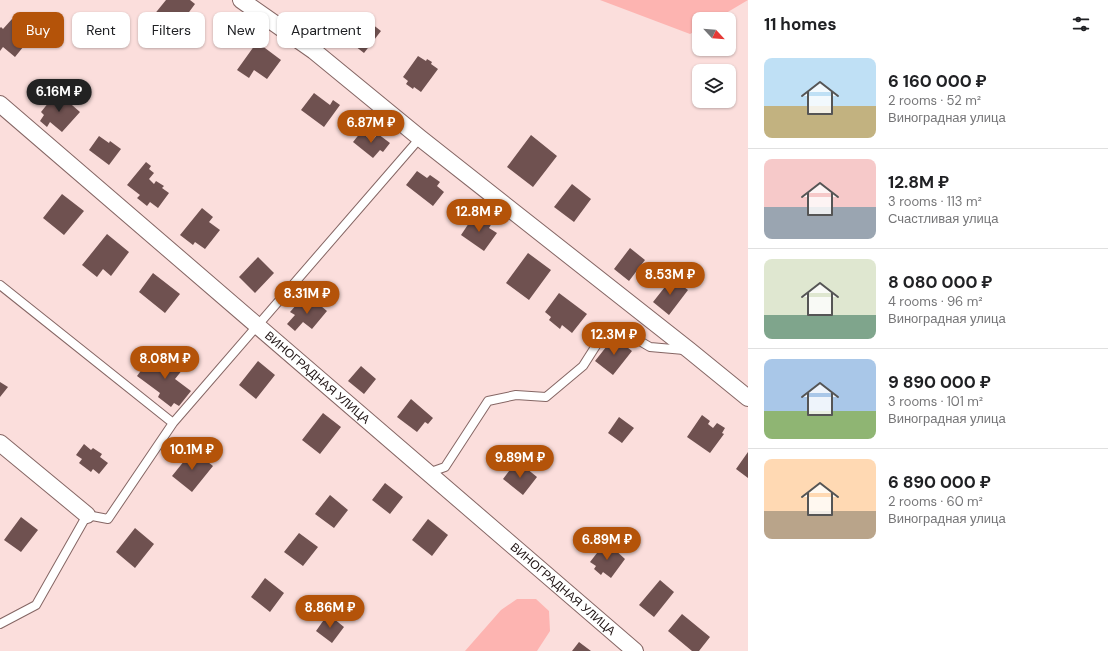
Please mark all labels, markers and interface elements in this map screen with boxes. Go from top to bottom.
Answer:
chip: Buy [12,12,64,48]
chip: Rent [72,12,130,48]
chip: Filters [138,12,205,48]
chip: New [213,12,269,48]
chip: Apartment [277,12,375,48]
north arrow [692,12,736,56]
map controls [692,12,736,108]
text: 11 homes [764,13,837,35]
icon: filters [1070,13,1092,35]
button: layers [692,64,736,108]
text: 6 160 000 ₽ [888,70,987,92]
icon: home [796,74,844,122]
pin: 6.16M ₽ [22,79,96,113]
text: 6.16M ₽ [36,83,82,100]
text: 2 rooms · 52 m² [888,92,981,109]
text: Виноградная улица [888,109,1006,126]
pin: 6.87M ₽ [334,110,408,144]
text: 6.87M ₽ [346,114,396,131]
text: 12.8M ₽ [888,171,949,193]
icon: home [796,175,844,223]
text: 3 rooms · 113 m² [888,193,982,210]
pin: 12.8M ₽ [442,199,516,233]
text: 12.8M ₽ [456,203,502,220]
text: Счастливая улица [888,210,999,227]
pin: 8.53M ₽ [633,262,707,296]
text: 8.53M ₽ [645,266,695,283]
text: 8 080 000 ₽ [888,271,992,293]
icon: home [796,275,844,323]
pin: 8.31M ₽ [270,281,344,315]
text: 8.31M ₽ [283,285,331,302]
text: 4 rooms · 96 m² [888,293,983,310]
text: Виноградная улица [888,310,1006,327]
pin: 12.3M ₽ [577,322,651,356]
text: 12.3M ₽ [591,326,637,343]
street label: ВИНОГРАДНАЯ УЛИЦА [261,328,373,427]
pin: 8.08M ₽ [128,346,202,380]
text: 8.08M ₽ [139,350,191,367]
text: 9 890 000 ₽ [888,371,991,393]
icon: home [796,375,844,423]
text: 3 rooms · 101 m² [888,393,983,410]
text: Виноградная улица [888,410,1006,427]
pin: 10.1M ₽ [155,437,229,471]
text: 10.1M ₽ [170,441,214,458]
pin: 9.89M ₽ [483,445,557,479]
text: 9.89M ₽ [495,449,545,466]
text: 6 890 000 ₽ [888,471,991,493]
icon: home [796,475,844,523]
text: 2 rooms · 60 m² [888,493,983,510]
text: Виноградная улица [888,510,1006,527]
pin: 6.89M ₽ [570,527,644,561]
text: 6.89M ₽ [582,531,632,548]
street label: ВИНОГРАДНАЯ УЛИЦА [507,539,619,639]
pin: 8.86M ₽ [293,595,367,629]
text: 8.86M ₽ [304,599,356,616]

